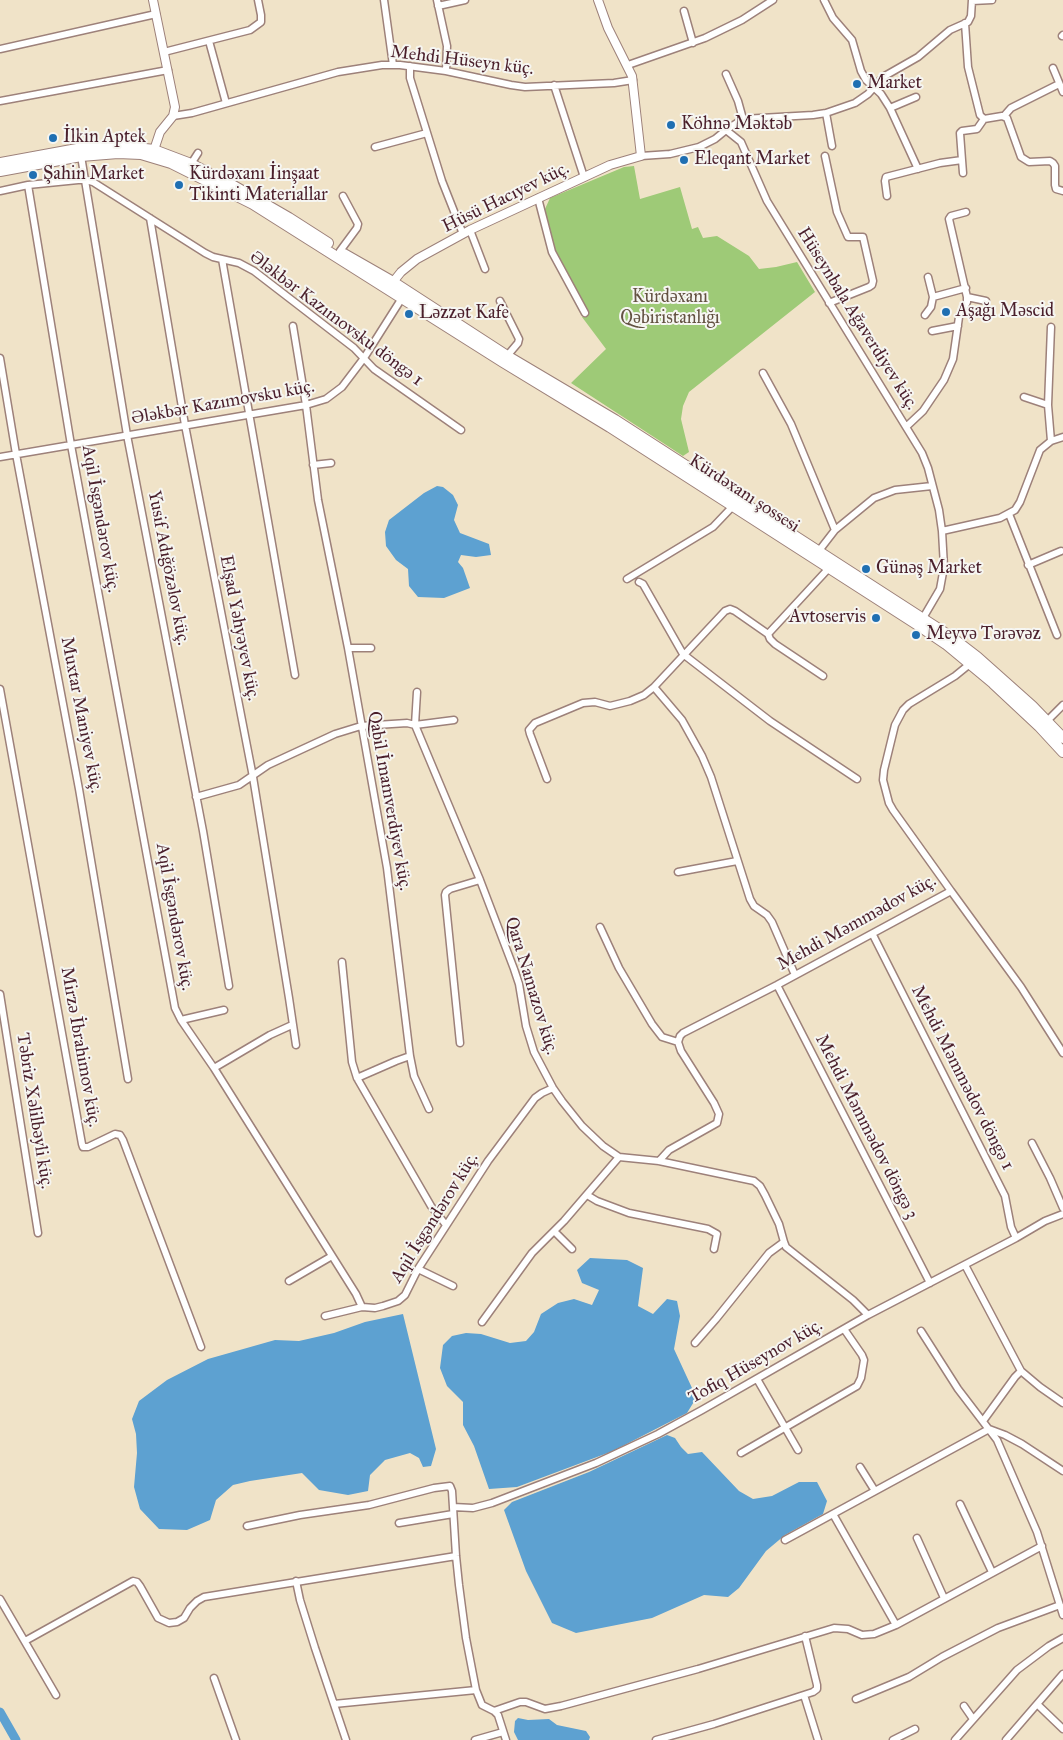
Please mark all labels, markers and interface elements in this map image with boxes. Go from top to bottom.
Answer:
street label: Mehdi Hüseyn küç. [389,42,535,80]
place label: Market [867,73,922,95]
marker: Market [851,78,863,90]
place label: Köhnə Məktəb [681,114,792,136]
marker: Köhnə Məktəb [665,119,677,131]
place label: İlkin Aptek [63,127,146,149]
marker: İlkin Aptek [47,132,59,144]
place label: Eleqant Market [694,149,810,171]
marker: Eleqant Market [678,154,690,166]
street label: Hüsü Hacıyev küç. [439,158,573,238]
place label: Şahin Market [43,164,144,186]
place label: Kürdəxanı İinşaat Tikinti Materiallar [189,164,328,206]
marker: Şahin Market [27,169,39,181]
marker: Kürdəxanı İinşaat Tikinti Materiallar [173,179,185,191]
street label: Hüseynbala Ağaverdiyev küç. [792,224,922,414]
street label: Ələkbər Kazımovsku döngə 1 [245,247,427,391]
park label: Kürdəxanı Qəbiristanlığı [620,287,720,330]
place label: Aşağı Məscid [956,301,1054,323]
place label: Ləzzət Kafe [419,303,509,325]
marker: Aşağı Məscid [940,306,952,318]
marker: Ləzzət Kafe [403,308,415,320]
street label: Ələkbər Kazımovsku küç. [130,376,316,430]
street label: Aqil İsgəndərov küç. [76,444,124,594]
street label: Kürdəxanı şossesi [685,450,803,538]
street label: Yusif Adığözəlov küç. [142,489,194,647]
street label: Elşad Yəhyəyev küç. [214,553,264,703]
place label: Günəş Market [876,558,982,580]
marker: Günəş Market [860,563,872,575]
place label: Avtoservis [789,607,866,629]
marker: Avtoservis [870,612,882,624]
place label: Meyvə Tərəvəz [926,624,1041,646]
marker: Meyvə Tərəvəz [910,629,922,641]
street label: Muxtar Maniyev küç. [55,635,107,795]
street label: Qabil İmamverdiyev küç. [363,710,415,892]
street label: Aqil İsgəndərov küç. [150,842,198,992]
street label: Mehdi Məmmədov küç. [774,870,940,976]
street label: Qara Namazov küç. [500,914,562,1058]
street label: Mirzə İbrahimov küç. [55,965,105,1129]
street label: Mehdi Məmmədov döngə 1 [906,982,1018,1174]
street label: Təbriz Xəlilbəyli küç. [11,1031,57,1191]
street label: Mehdi Məmmədov döngə 3 [810,1031,922,1223]
street label: Aqil İsgəndərov küç. [386,1149,484,1287]
street label: Tofiq Hüseynov küç. [685,1315,827,1409]

